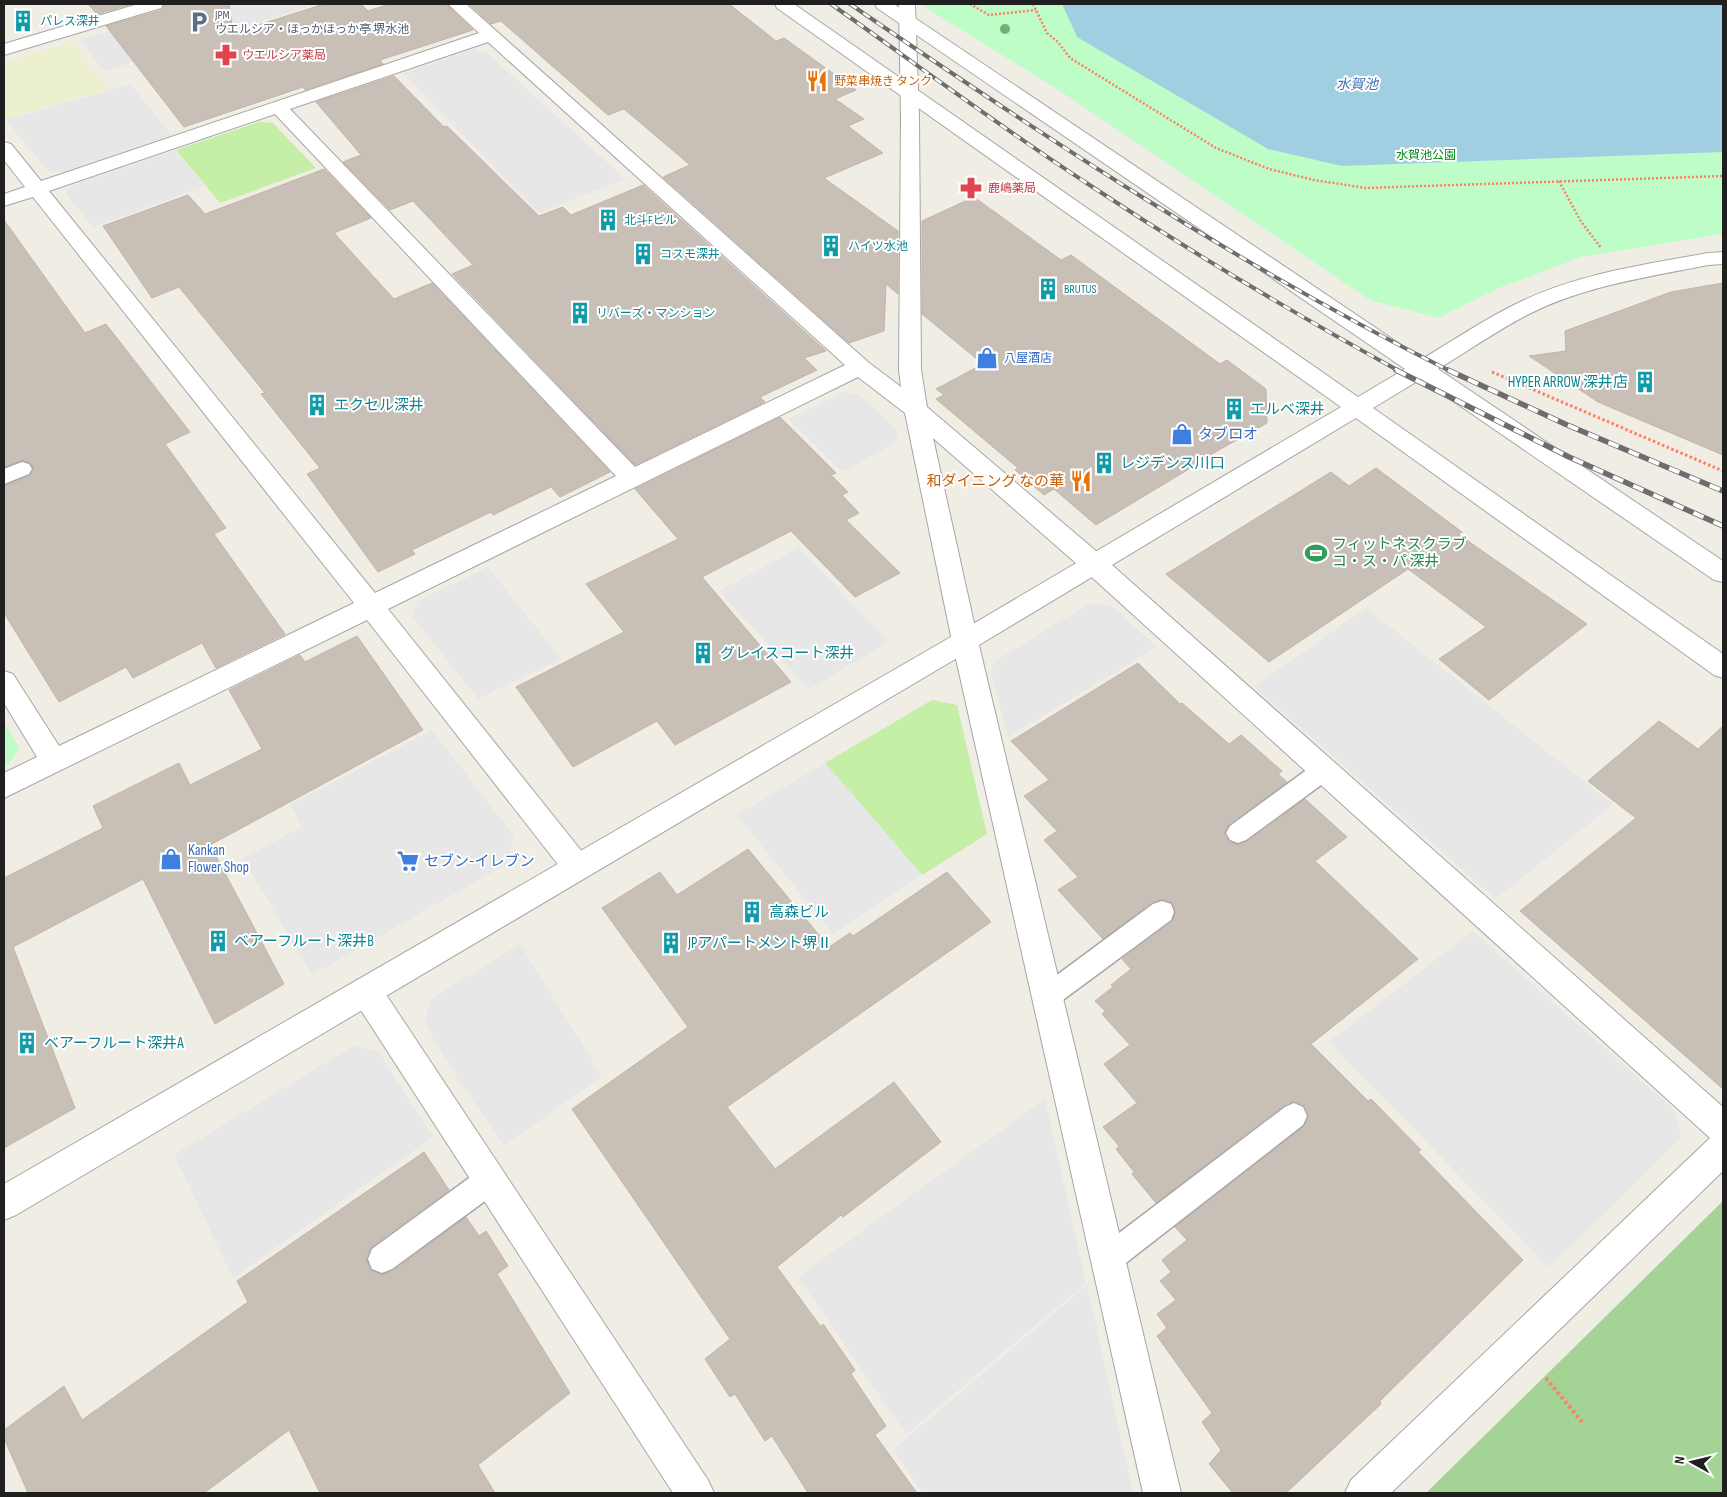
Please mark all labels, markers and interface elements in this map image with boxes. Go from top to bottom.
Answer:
building icon: パレス深井 [10,8,36,34]
place label: JPM ウエルシア・ほっかほっか亭 堺水池 [214,8,409,37]
parking icon: JPM ウエルシア・ほっかほっか亭 堺水池 [186,9,212,35]
place label: パレス深井 [40,14,100,29]
pharmacy icon: ウエルシア薬局 [213,42,239,68]
place label: ウエルシア薬局 [242,48,326,63]
restaurant icon: 野菜串焼き タンク [804,68,830,94]
place label: 野菜串焼き タンク [834,74,932,89]
water label: 水賀池 [1336,76,1380,93]
park label: 水賀池公園 [1396,148,1456,163]
pharmacy icon: 鹿嶋薬局 [958,175,984,201]
place label: 鹿嶋薬局 [988,181,1036,196]
building icon: 北斗Fビル [595,207,621,233]
place label: 北斗Fビル [624,213,677,228]
building icon: ハイツ水池 [818,233,844,259]
place label: ハイツ水池 [848,239,908,254]
building icon: コスモ深井 [630,241,656,267]
place label: コスモ深井 [660,247,720,262]
building icon: BRUTUS [1035,276,1061,302]
place label: BRUTUS [1064,282,1097,297]
building icon: リバーズ・マンション [567,300,593,326]
place label: リバーズ・マンション [596,306,715,321]
shop icon: 八屋酒店 [974,345,1000,371]
place label: 八屋酒店 [1004,351,1052,366]
building icon: HYPER ARROW 深井店 [1632,369,1658,395]
place label: HYPER ARROW 深井店 [1508,373,1628,392]
building icon: エクセル深井 [304,392,330,418]
place label: エクセル深井 [334,396,424,415]
building icon: エルベ深井 [1221,396,1247,422]
place label: エルベ深井 [1250,400,1325,419]
shop icon: タブロオ [1169,421,1195,447]
place label: タブロオ [1198,425,1258,444]
building icon: レジデンス川口 [1091,450,1117,476]
place label: レジデンス川口 [1120,454,1225,473]
restaurant icon: 和ダイニング なの華 [1068,468,1094,494]
place label: 和ダイニング なの華 [927,472,1064,491]
place label: フィットネスクラブ コ・ス・パ 深井 [1332,535,1467,571]
sports icon: フィットネスクラブ コ・ス・パ 深井 [1303,540,1329,566]
building icon: グレイスコート深井 [690,640,716,666]
place label: グレイスコート深井 [720,644,855,663]
place label: Kankan Flower Shop [188,841,249,877]
shop icon: Kankan Flower Shop [158,846,184,872]
supermarket icon: セブン-イレブン [395,848,421,874]
place label: セブン-イレブン [424,852,535,871]
building icon: 高森ビル [739,899,765,925]
place label: 高森ビル [769,903,829,922]
building icon: ベアーフルート深井B [205,928,231,954]
building icon: JPアパートメント堺Ⅱ [658,930,684,956]
place label: ベアーフルート深井B [234,932,374,951]
place label: JPアパートメント堺Ⅱ [687,934,832,953]
building icon: ベアーフルート深井A [14,1030,40,1056]
place label: ベアーフルート深井A [44,1034,184,1053]
north arrow [1667,1437,1717,1487]
text: N [1671,1455,1689,1465]

